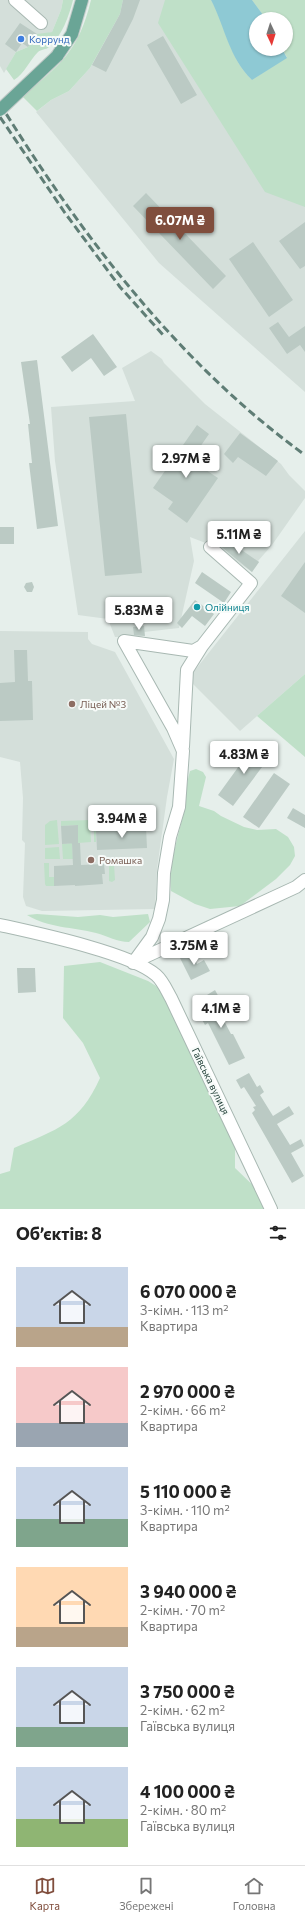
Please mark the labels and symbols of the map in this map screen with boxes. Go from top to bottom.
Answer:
north arrow [249,12,293,56]
place label: Коррунд [29,33,70,45]
marker: Коррунд [16,34,26,44]
pin: 6.07M ₴ [143,207,217,241]
pin: 2.97M ₴ [149,445,223,479]
pin: 5.11M ₴ [202,521,276,555]
pin: 5.83M ₴ [102,597,176,631]
place label: Олійниця [205,601,250,613]
marker: Олійниця [192,602,202,612]
place label: Ліцей №3 [80,698,127,710]
marker: Ліцей №3 [67,699,77,709]
pin: 4.83M ₴ [207,741,281,775]
pin: 3.94M ₴ [85,805,159,839]
place label: Ромашка [99,854,142,866]
marker: Ромашка [86,855,96,865]
pin: 3.75M ₴ [157,932,231,966]
pin: 4.1M ₴ [188,995,254,1029]
street label: Гаївська вулиця [190,1046,232,1116]

